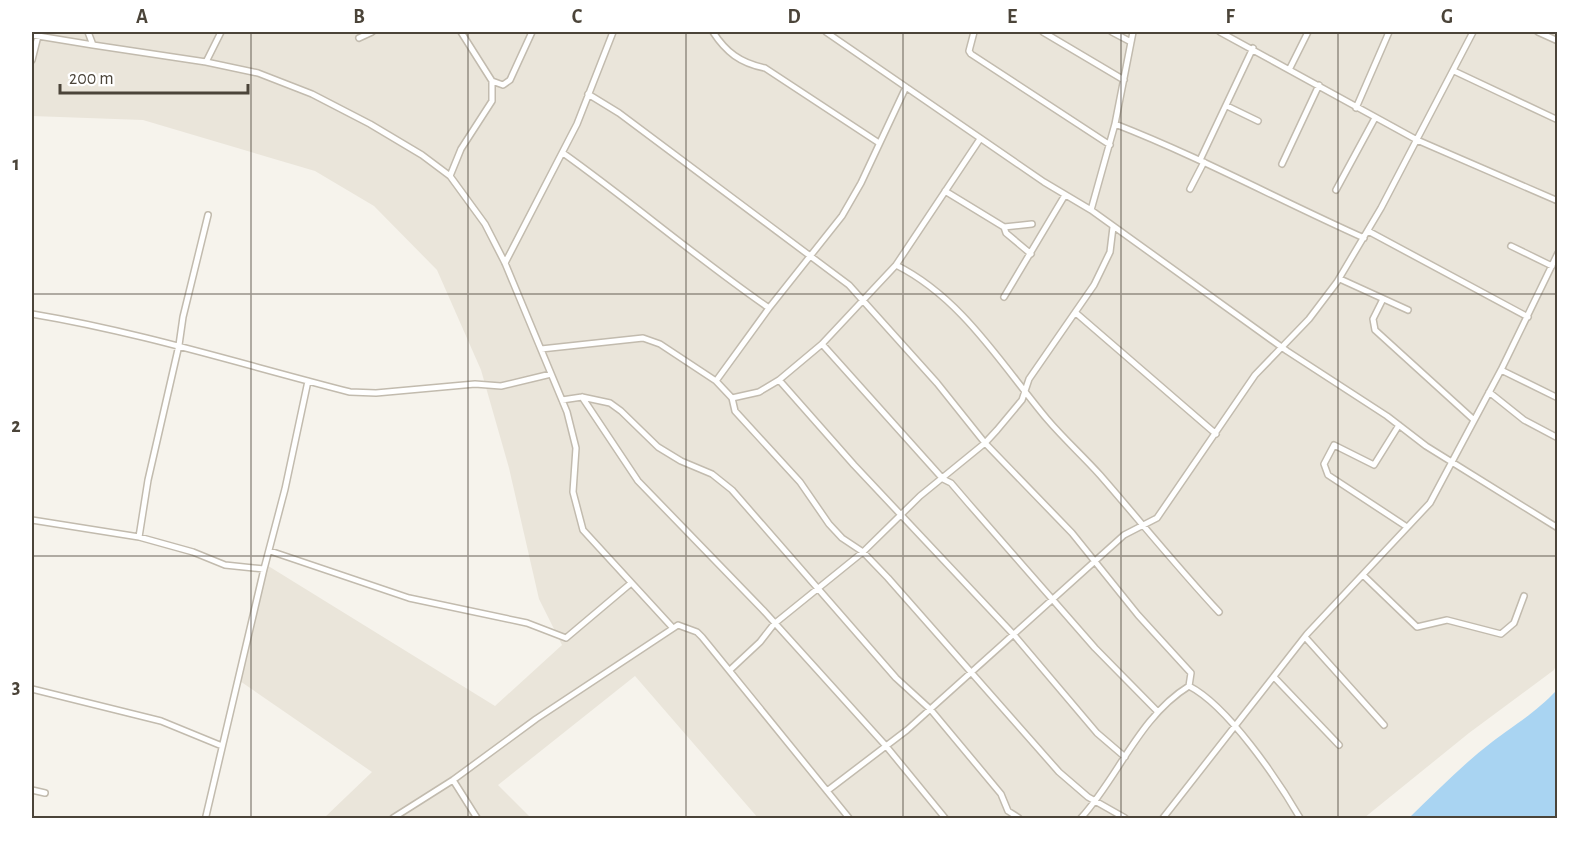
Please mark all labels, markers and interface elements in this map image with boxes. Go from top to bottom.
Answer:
text: A [136,7,148,27]
text: B [353,7,365,27]
text: C [572,7,583,27]
text: D [787,7,801,27]
text: E [1007,7,1017,27]
text: F [1225,7,1235,27]
text: G [1441,7,1453,27]
scale bar [60,57,248,95]
text: 200 m [69,70,114,88]
text: 1 [12,154,20,174]
text: 2 [11,416,21,436]
text: 3 [12,677,20,697]

